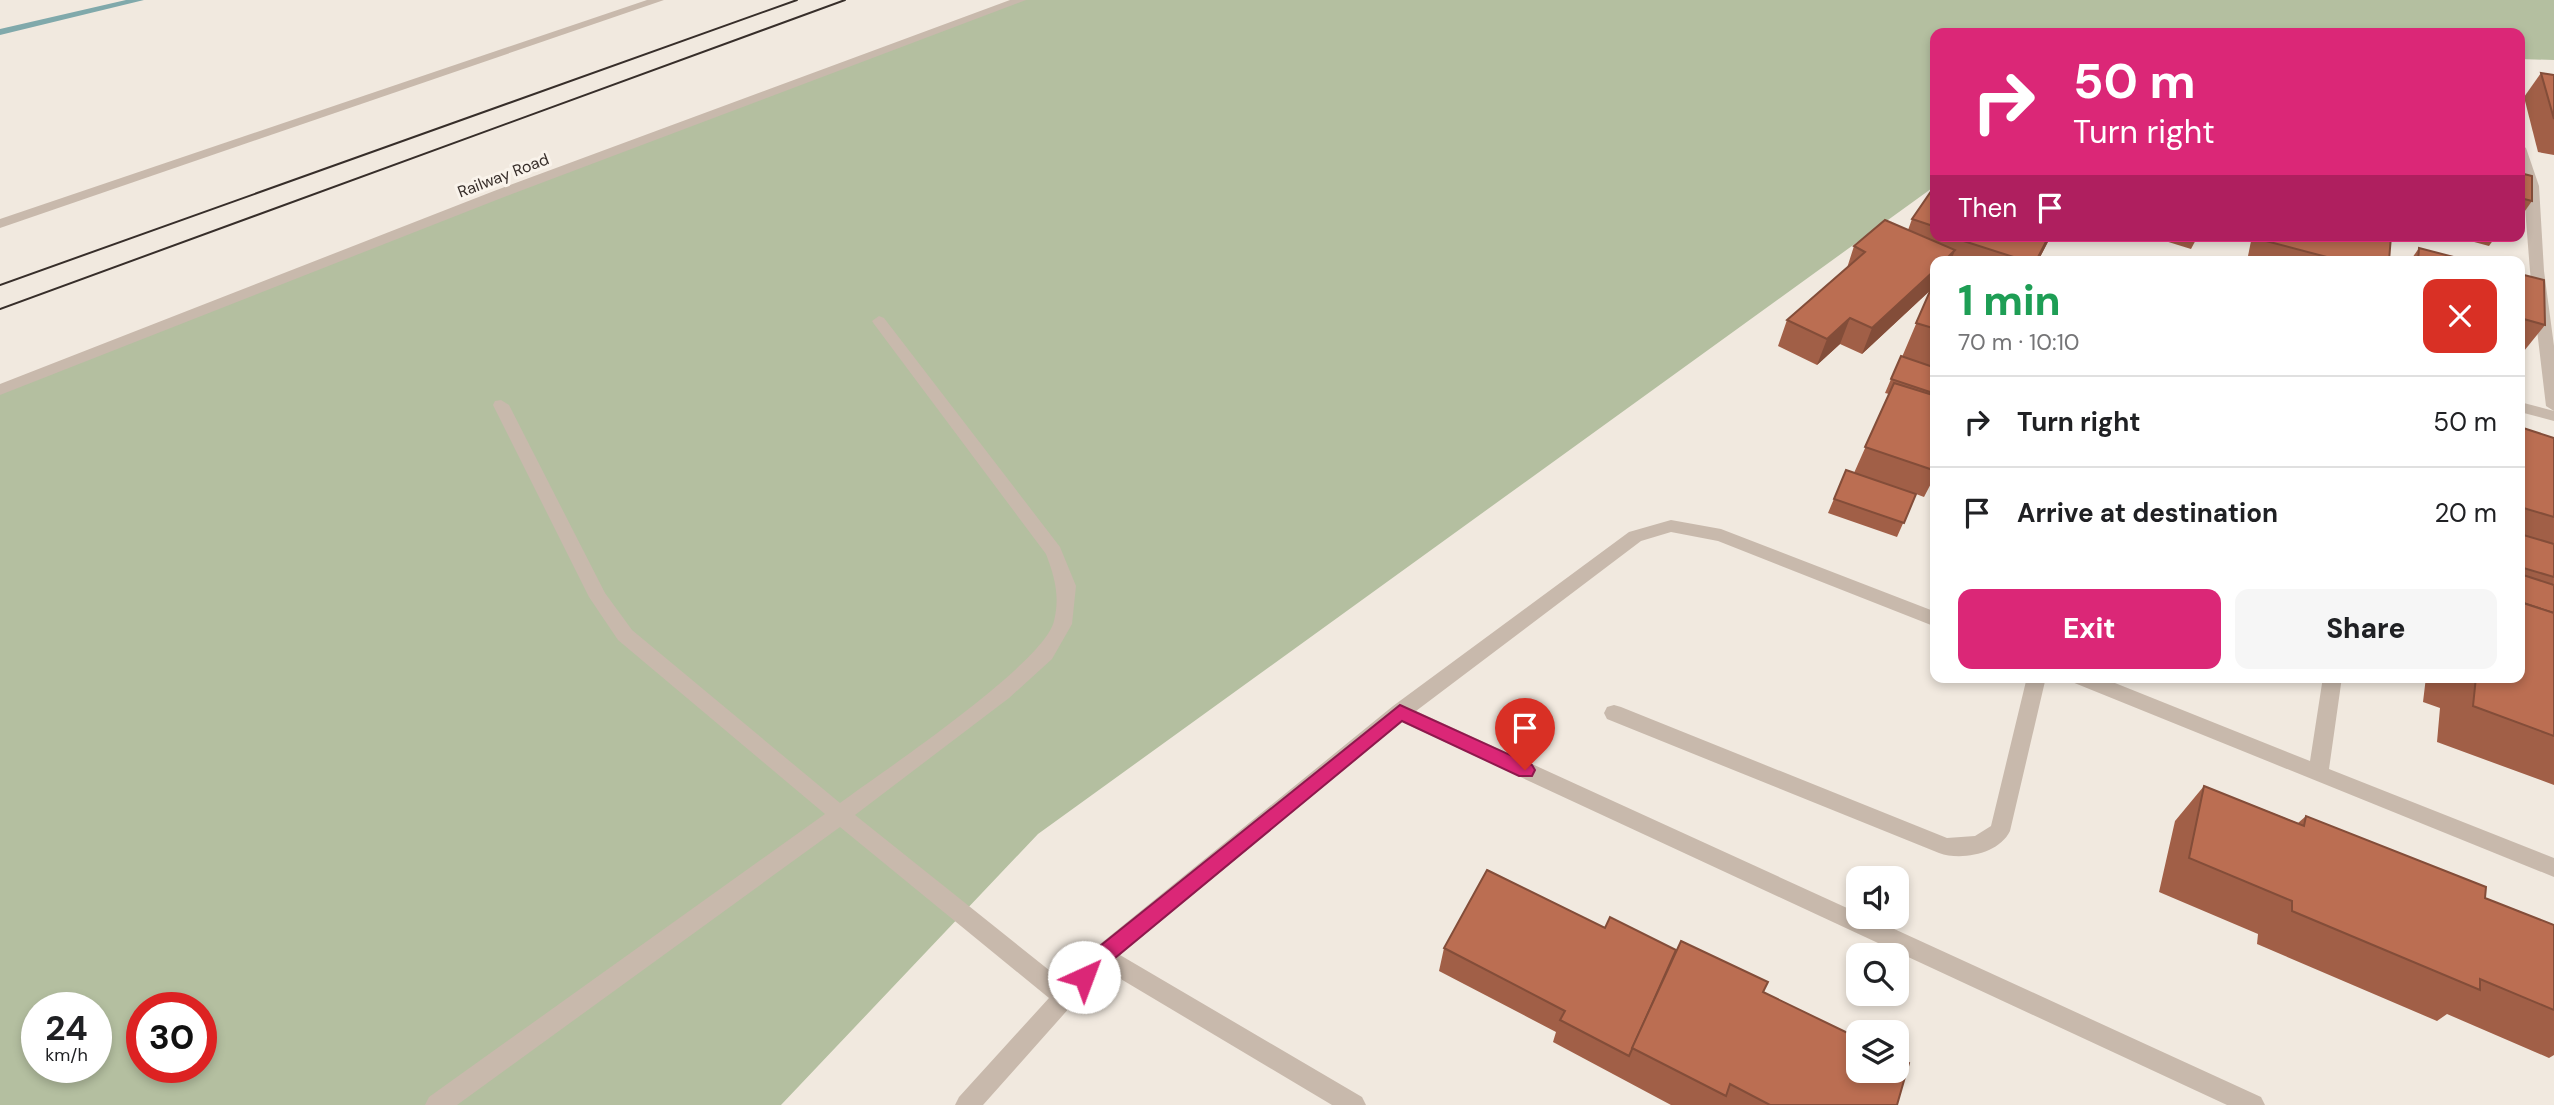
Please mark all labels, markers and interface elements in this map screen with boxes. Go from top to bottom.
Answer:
text: 50 m [2073,49,2196,113]
icon: right [1958,56,2049,147]
text: Turn right [2073,111,2215,153]
street label: Railway Road [455,148,552,203]
icon: arrive [2031,189,2069,227]
text: Then [1958,191,2017,225]
text: 1 min [1958,273,2061,328]
button: close [2423,279,2497,353]
text: 70 m · 10:10 [1958,327,2080,357]
icon: right [1958,403,1996,441]
text: Turn right [2017,405,2141,439]
text: 50 m [2433,405,2497,439]
icon: arrive [1958,494,1996,532]
text: Arrive at destination [2017,496,2278,530]
text: 20 m [2434,496,2497,530]
button: Exit [1958,589,2221,669]
button: Share [2235,589,2497,669]
pin [1495,698,1555,770]
icon: arrive [1506,709,1544,747]
map controls [1846,866,1909,1083]
button: sound [1846,866,1909,929]
position arrow [1047,940,1121,1014]
button: search [1846,943,1909,1006]
speed limit sign: 30 [126,992,217,1083]
text: 24 [45,1005,88,1051]
button: layers [1846,1020,1909,1083]
text: km/h [45,1043,88,1067]

